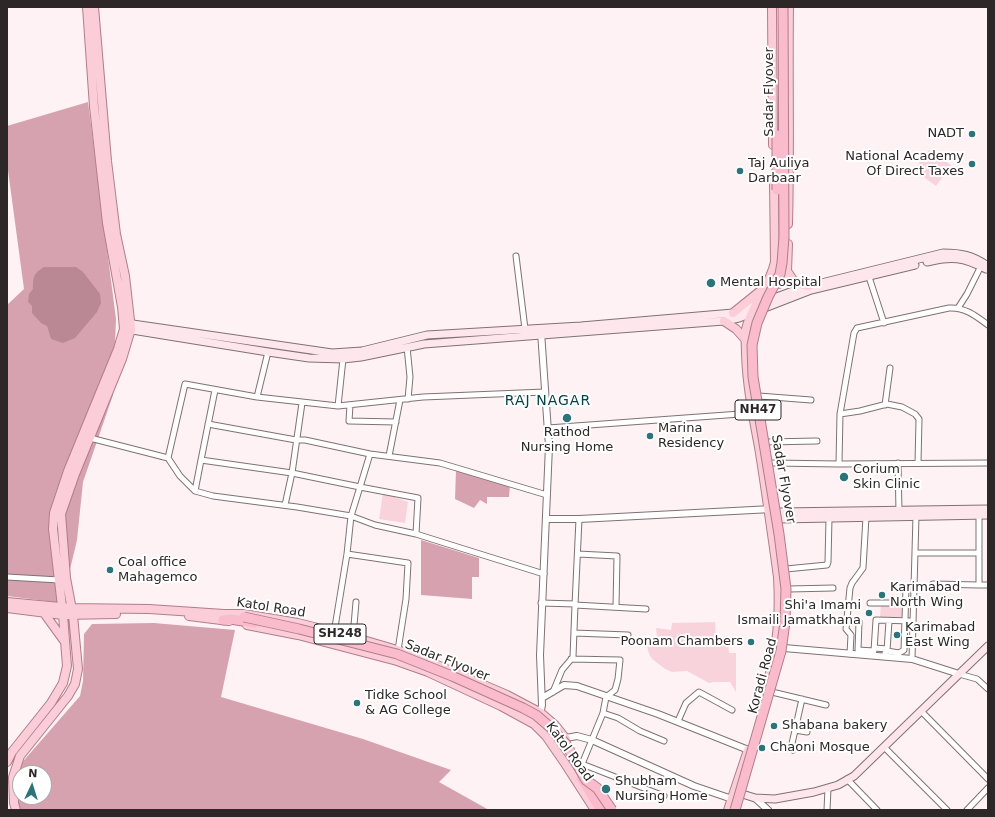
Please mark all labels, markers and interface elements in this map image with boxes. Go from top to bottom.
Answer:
street label: Sadar Flyover [762,47,778,137]
place label: NADT [927,126,964,142]
marker: NADT [967,129,977,139]
place label: National Academy Of Direct Taxes [845,149,964,180]
place label: Taj Auliya Darbaar [748,156,810,187]
marker: National Academy Of Direct Taxes [967,159,977,169]
marker: Taj Auliya Darbaar [735,166,745,176]
place label: Mental Hospital [720,275,821,291]
marker: Mental Hospital [705,277,717,289]
district label: RAJ NAGAR [505,393,591,409]
road number: NH47 [735,400,781,420]
marker: Rathod Nursing Home [561,412,573,424]
place label: Marina Residency [658,421,724,452]
place label: Rathod Nursing Home [521,425,613,456]
marker: Marina Residency [645,431,655,441]
street label: Sadar Flyover [768,433,798,525]
place label: Corium Skin Clinic [853,462,920,493]
marker: Corium Skin Clinic [838,471,850,483]
place label: Coal office Mahagemco [118,555,197,586]
marker: Coal office Mahagemco [105,565,115,575]
place label: Karimabad North Wing [890,580,963,611]
marker: Karimabad North Wing [877,590,887,600]
street label: Katol Road [235,595,307,621]
place label: Shi'a Imami Ismaili Jamatkhana [737,598,861,629]
marker: Shi'a Imami Ismaili Jamatkhana [864,608,874,618]
place label: Karimabad East Wing [905,620,975,651]
road number: SH248 [314,624,366,644]
marker: Karimabad East Wing [892,630,902,640]
place label: Poonam Chambers [620,634,743,650]
street label: Koradi Road [745,636,781,716]
street label: Sadar Flyover [403,637,491,685]
marker: Poonam Chambers [746,637,756,647]
place label: Tidke School & AG College [365,688,451,719]
marker: Tidke School & AG College [352,698,362,708]
place label: Shabana bakery [782,718,887,734]
street label: Katol Road [542,719,596,785]
marker: Shabana bakery [769,721,779,731]
place label: Chaoni Mosque [770,740,870,756]
marker: Chaoni Mosque [757,743,767,753]
north arrow [12,765,52,805]
text: N [28,767,38,780]
place label: Shubham Nursing Home [615,774,708,805]
marker: Shubham Nursing Home [600,783,612,795]

